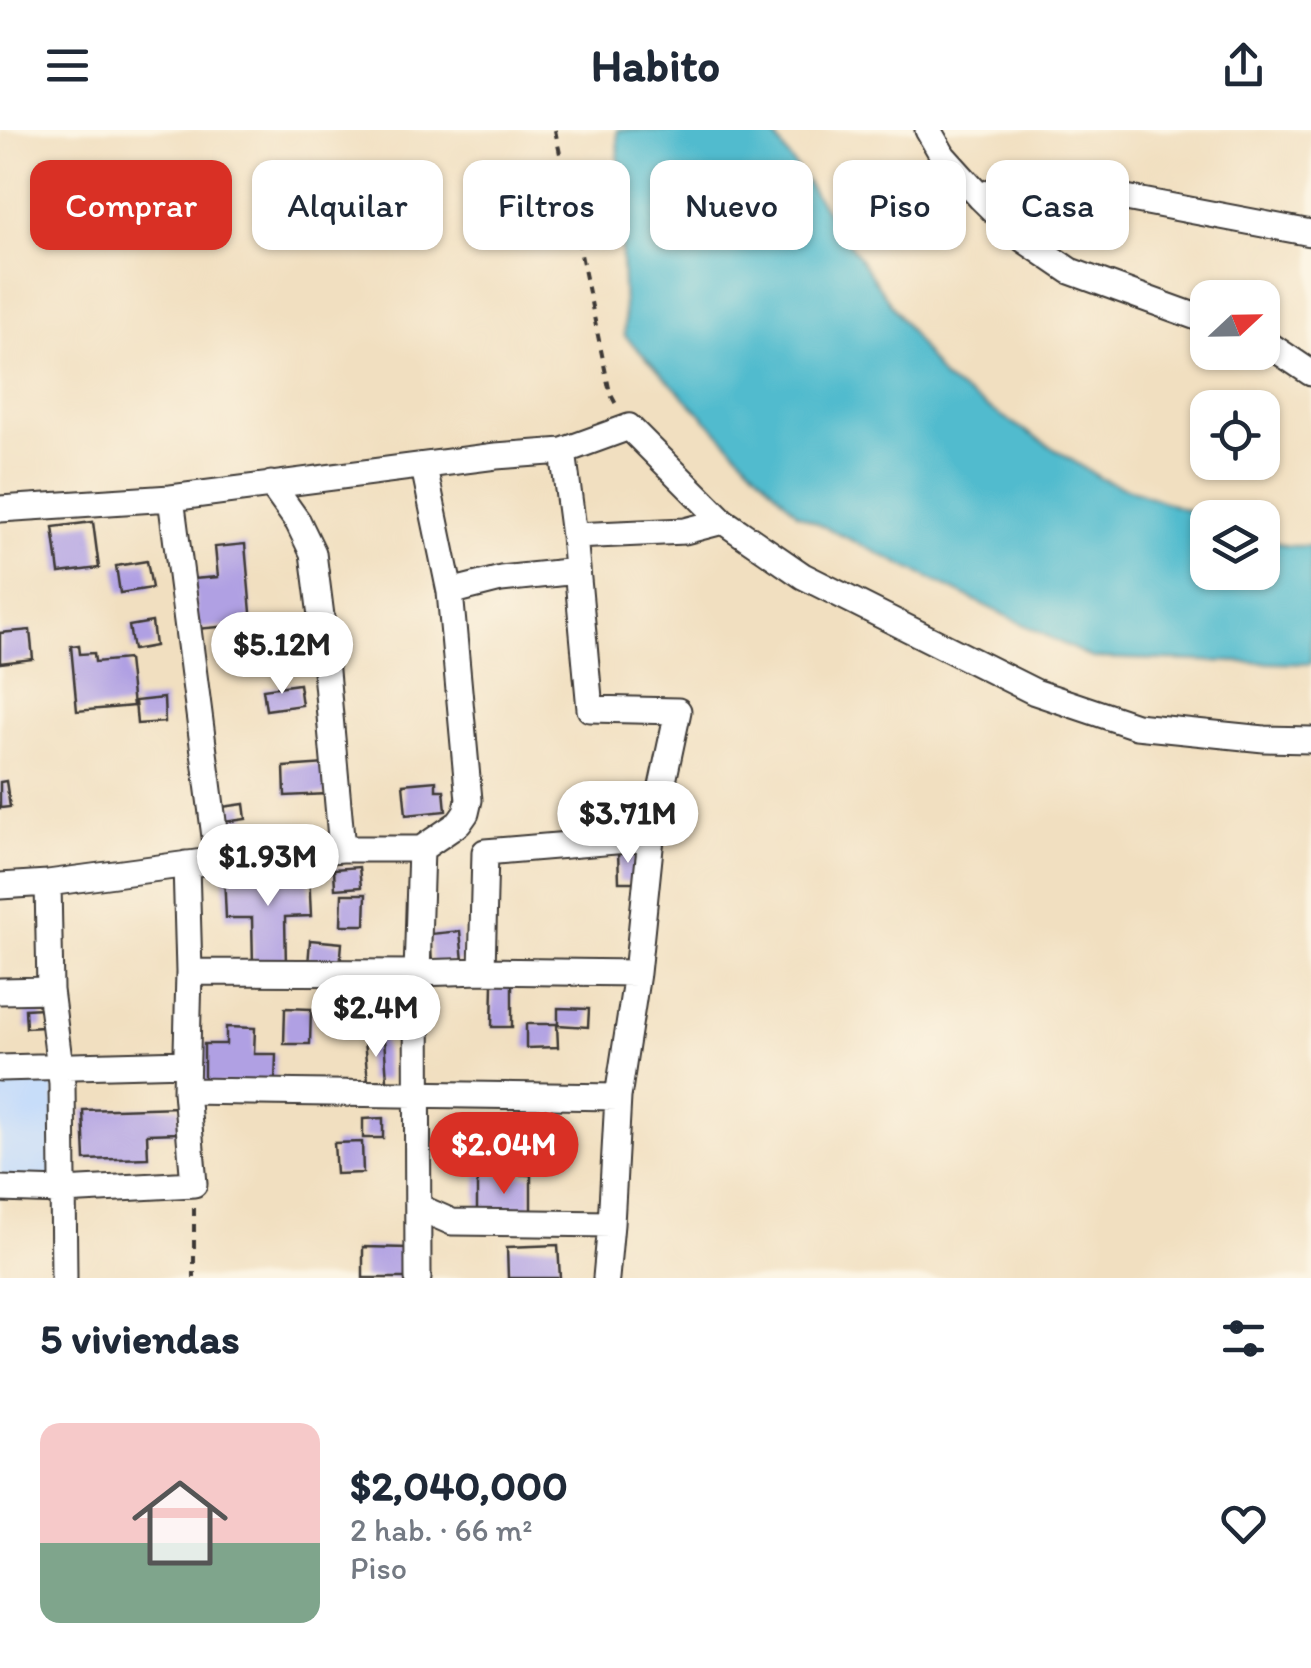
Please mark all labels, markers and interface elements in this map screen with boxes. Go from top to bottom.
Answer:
icon: menu [40,38,95,93]
text: Habito [591,38,720,92]
icon: share [1216,38,1271,93]
chip: Comprar [30,160,232,250]
chip: Alquilar [252,160,443,250]
chip: Filtros [463,160,630,250]
chip: Nuevo [650,160,813,250]
chip: Piso [833,160,966,250]
chip: Casa [986,160,1129,250]
north arrow [1190,280,1280,370]
map controls [1190,280,1280,590]
button: locate [1190,390,1280,480]
button: layers [1190,500,1280,590]
pin: $5.12M [201,612,363,697]
text: $5.12M [233,625,331,663]
pin: $3.71M [547,781,709,866]
text: $3.71M [579,794,677,832]
pin: $1.93M [187,824,349,909]
text: $1.93M [219,837,317,875]
pin: $2.4M [306,975,446,1060]
text: $2.4M [333,988,419,1026]
pin: $2.04M [423,1112,585,1197]
text: $2.04M [451,1125,557,1163]
icon: filters [1216,1311,1271,1366]
text: 5 viviendas [40,1313,240,1364]
text: $2,040,000 [350,1460,568,1511]
icon: home [120,1463,240,1583]
icon: heart [1216,1496,1271,1551]
text: 2 hab. · 66 m² [350,1511,532,1549]
text: Piso [350,1549,407,1587]

